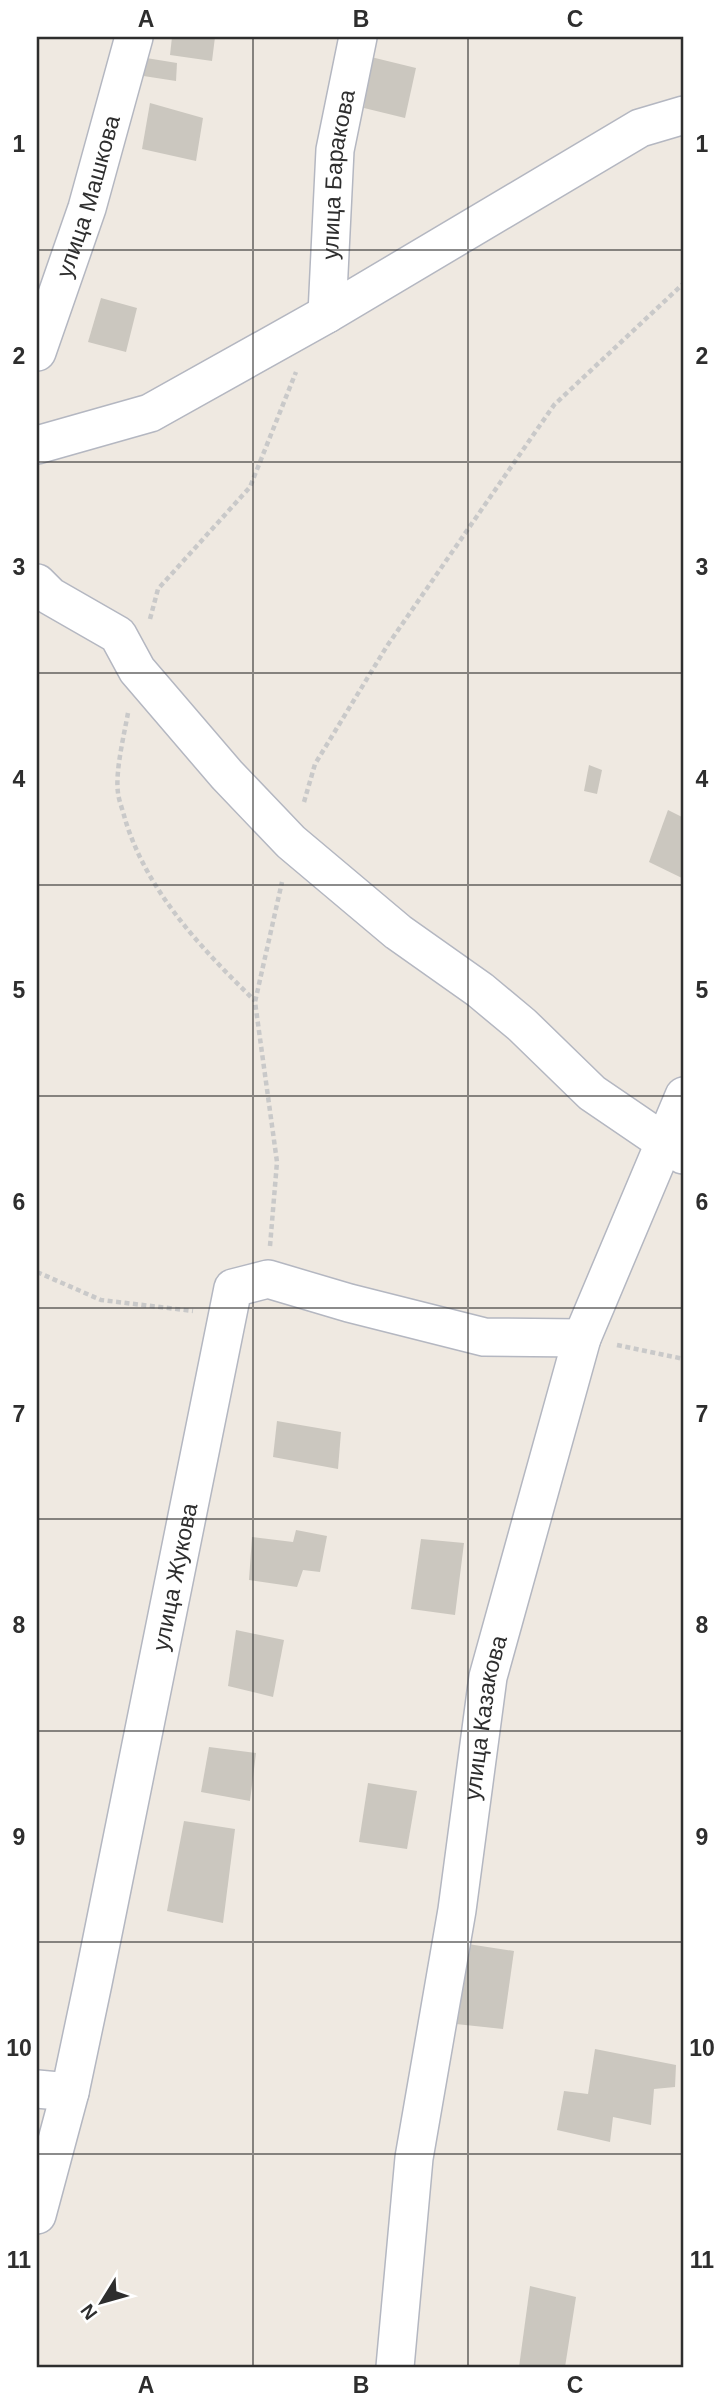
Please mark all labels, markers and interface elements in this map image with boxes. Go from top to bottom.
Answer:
text: A [138,6,154,32]
text: B [353,6,369,32]
text: C [567,6,583,32]
street label: улица Баракова [317,87,360,260]
street label: улица Машкова [51,112,125,281]
text: 1 [13,131,26,157]
text: 1 [696,131,709,157]
text: 2 [13,343,25,369]
text: 2 [696,343,708,369]
text: 3 [13,554,25,580]
text: 3 [696,554,708,580]
text: 4 [13,766,26,792]
text: 4 [696,766,709,792]
text: 5 [13,977,26,1003]
text: 5 [696,977,709,1003]
text: 6 [13,1189,25,1215]
text: 6 [696,1189,708,1215]
text: 7 [13,1401,25,1427]
text: 7 [696,1401,708,1427]
street label: улица Жукова [147,1501,202,1653]
text: 8 [13,1612,26,1638]
text: 8 [696,1612,709,1638]
street label: улица Казакова [459,1632,512,1802]
text: 9 [13,1824,25,1850]
text: 9 [696,1824,708,1850]
text: 10 [6,2035,32,2061]
text: 10 [689,2035,715,2061]
text: 11 [7,2247,31,2273]
text: 11 [690,2247,714,2273]
north arrow [66,2268,136,2338]
text: N [76,2300,101,2324]
text: A [138,2372,154,2398]
text: B [353,2372,369,2398]
text: C [567,2372,583,2398]

